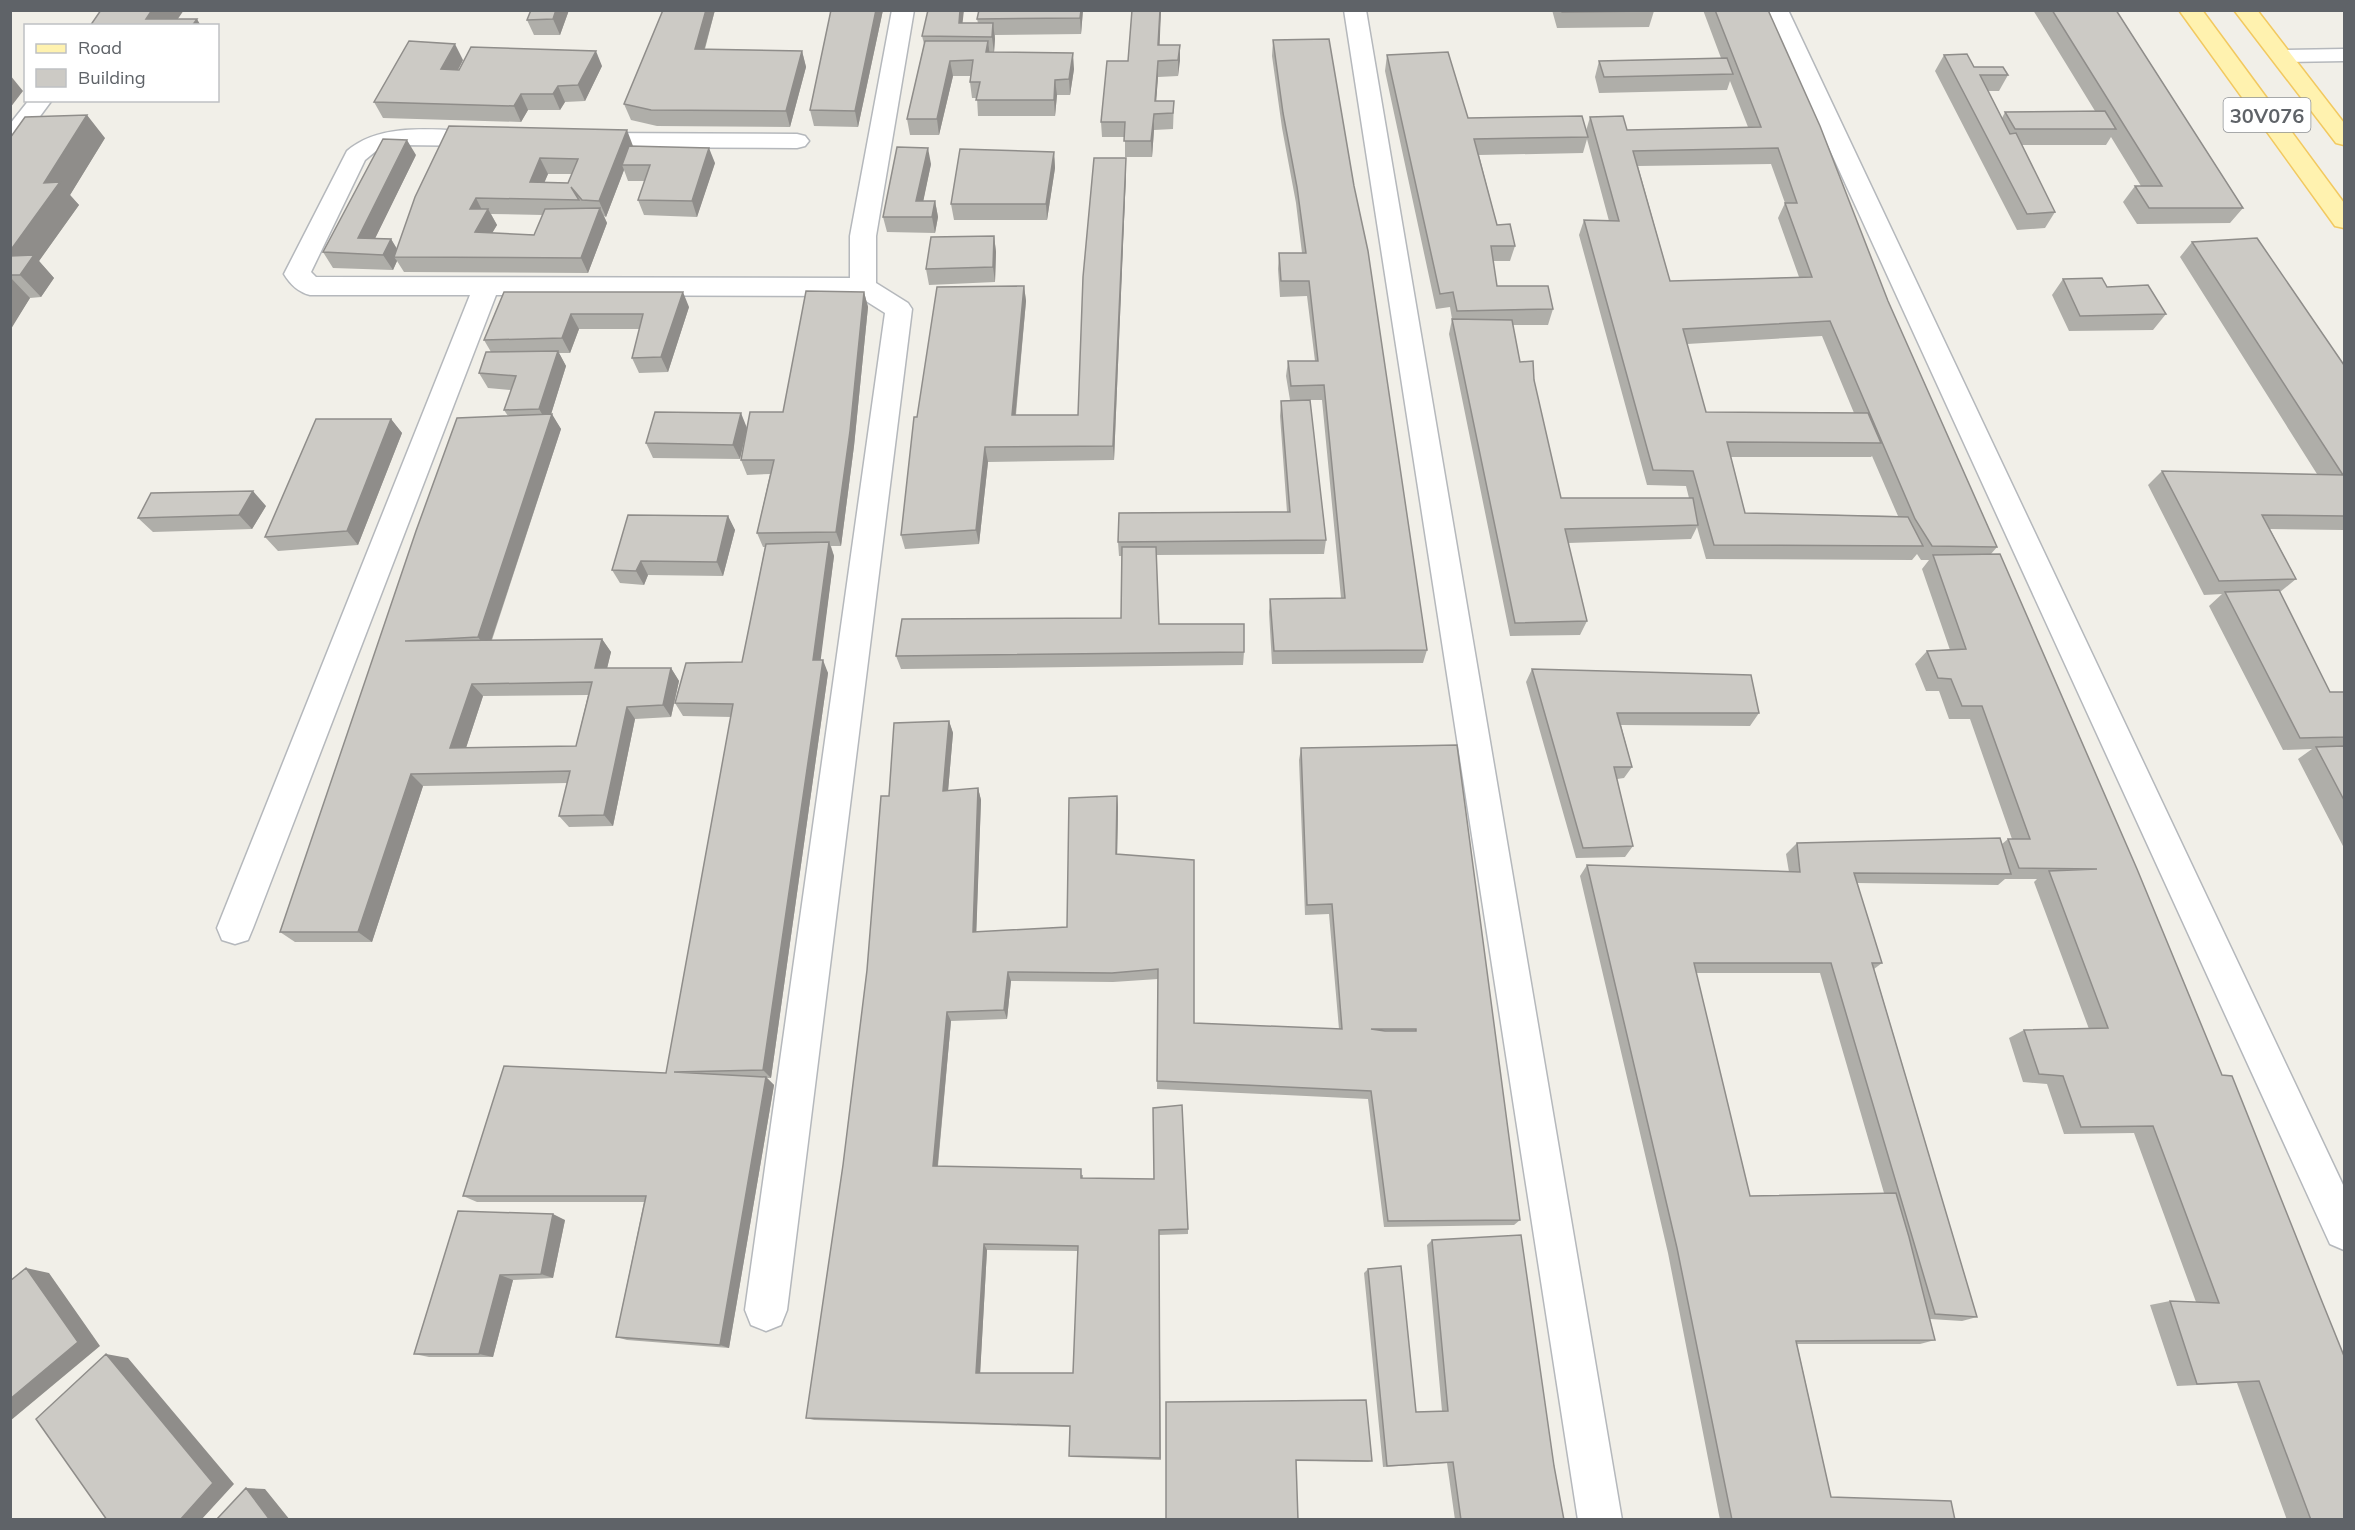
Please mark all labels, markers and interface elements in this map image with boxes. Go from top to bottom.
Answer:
legend [24,24,219,102]
text: Road [78,36,122,59]
text: Building [78,66,146,89]
road number: 30V076 [2224,98,2310,132]

